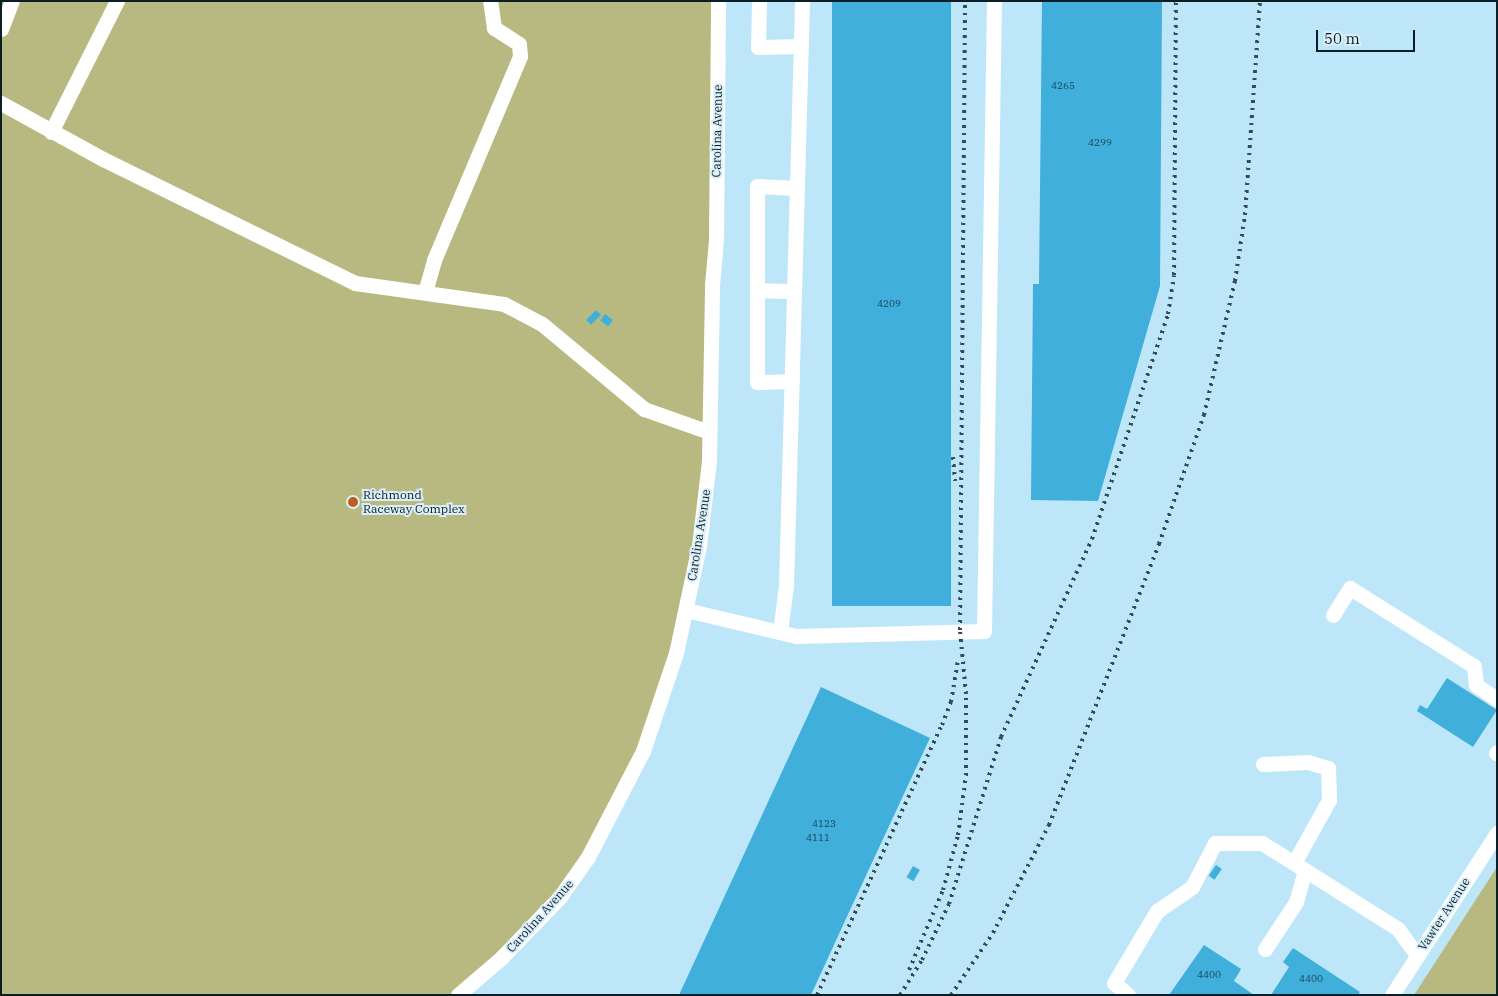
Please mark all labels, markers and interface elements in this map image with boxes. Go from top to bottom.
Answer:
scale bar [1318,20,1417,52]
text: 50 m [1324,29,1360,48]
house number: 4265 [1051,80,1075,92]
street label: Carolina Avenue [709,84,725,178]
house number: 4299 [1088,137,1112,149]
house number: 4209 [877,298,901,310]
place label: Richmond Raceway Complex [363,488,465,516]
street label: Carolina Avenue [685,488,713,582]
marker: Richmond Raceway Complex [347,496,359,508]
house number: 4123 [812,818,836,830]
house number: 4111 [806,832,830,844]
street label: Vawter Avenue [1415,875,1473,953]
street label: Carolina Avenue [504,877,576,955]
house number: 4400 [1197,969,1221,981]
house number: 4400 [1299,973,1323,985]

